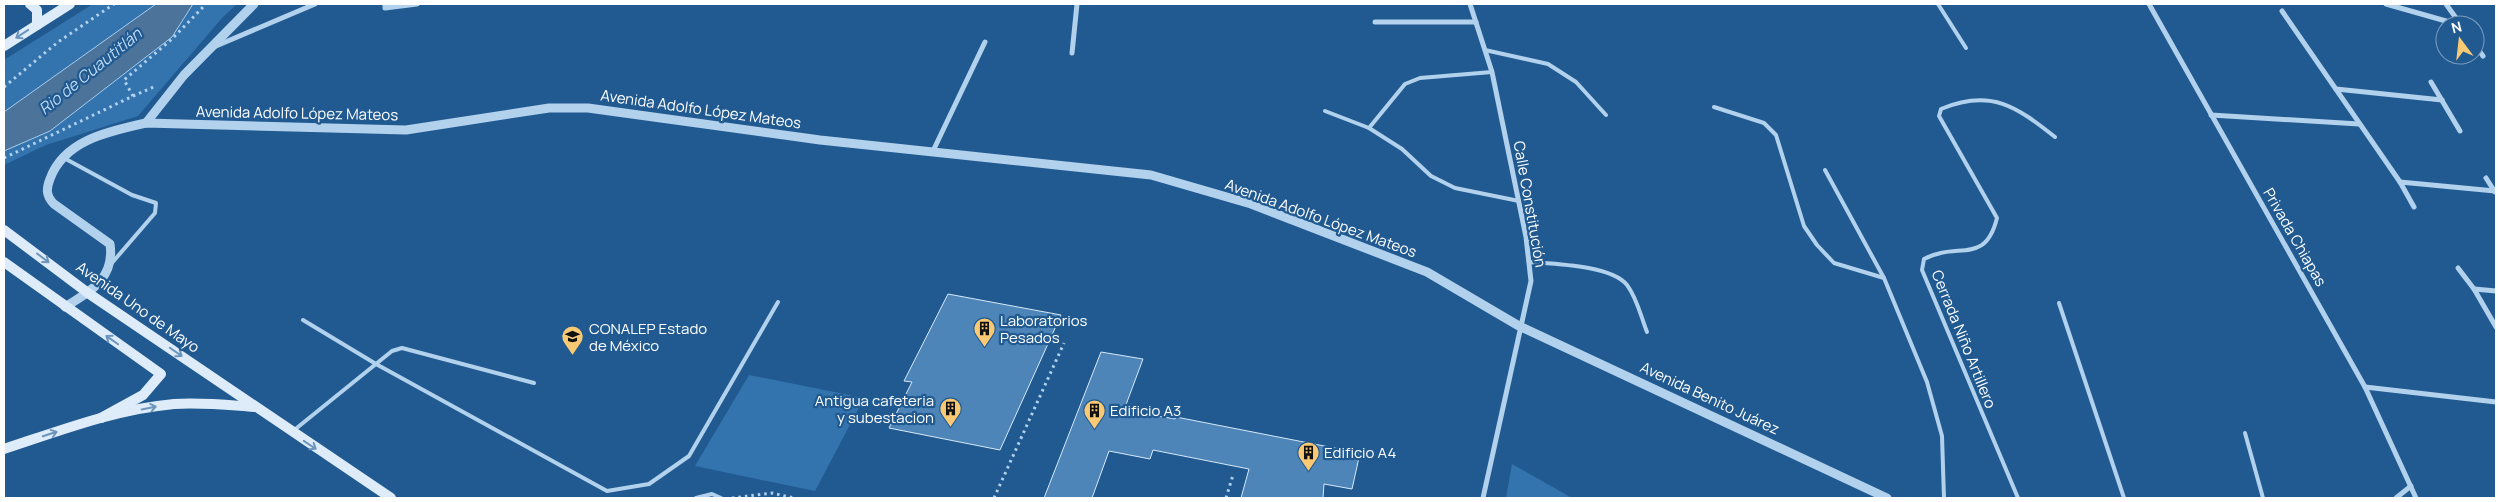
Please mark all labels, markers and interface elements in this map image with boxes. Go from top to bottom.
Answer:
north arrow [2435,15,2485,65]
text: N [2449,16,2464,37]
water label: Rio de Cuautitlán [34,22,146,119]
one-way arrow [15,29,29,39]
street label: Avenida Adolfo López Mateos [599,85,803,133]
street label: Avenida Adolfo López Mateos [196,101,398,125]
street label: Calle Constitución [1509,139,1551,269]
street label: Avenida Adolfo López Mateos [1222,174,1420,262]
street label: Privada Chiapas [2258,184,2332,290]
one-way arrow [36,253,49,264]
street label: Avenida Uno de Mayo [72,256,204,358]
street label: Cerrada Niño Artillero [1927,267,2001,411]
place label: Laboratorios Pesados [1000,310,1087,348]
building icon: Laboratorios Pesados [972,317,996,348]
place label: CONALEP Estado de México [589,318,707,356]
school or university icon: CONALEP Estado de México [561,325,585,356]
one-way arrow [106,335,120,345]
one-way arrow [168,347,182,357]
street label: Avenida Benito Juárez [1637,357,1783,440]
place label: Antigua cafeteria y subestacion [815,390,934,428]
building icon: Antigua cafeteria y subestacion [938,397,962,428]
building icon: Edificio A3 [1082,398,1106,429]
place label: Edificio A3 [1110,400,1181,421]
one-way arrow [141,403,157,413]
one-way arrow [42,429,58,439]
one-way arrow [303,440,317,450]
building icon: Edificio A4 [1296,440,1320,471]
place label: Edificio A4 [1324,442,1396,463]

